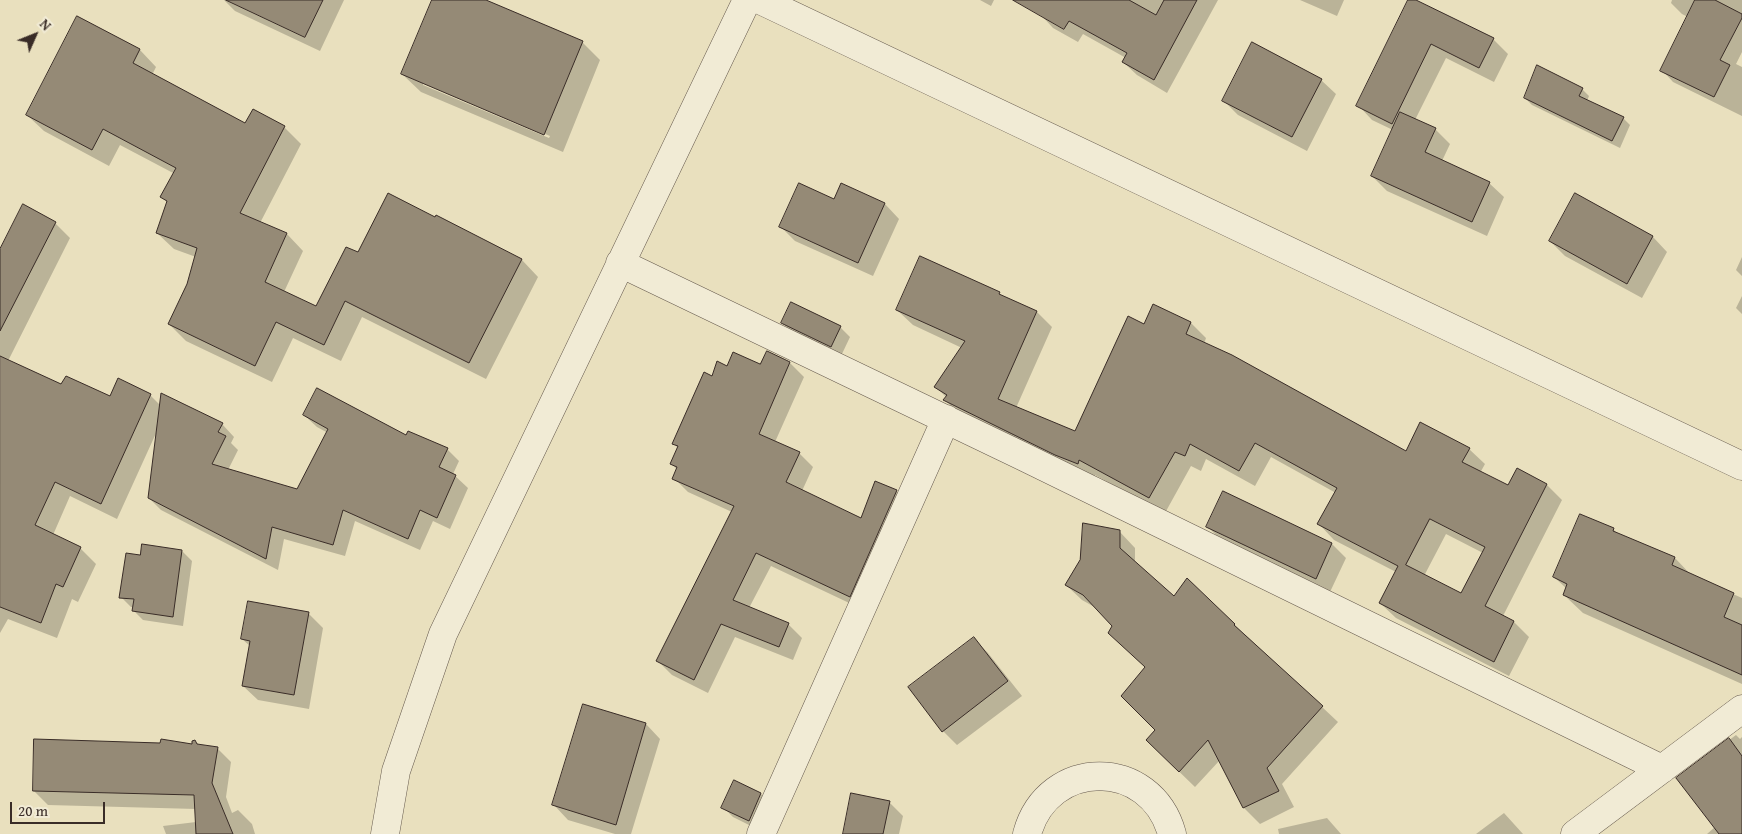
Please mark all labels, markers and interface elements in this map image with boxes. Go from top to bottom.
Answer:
north arrow [10,10,60,60]
text: N [35,14,56,35]
scale bar [12,792,108,824]
text: 20 m [18,800,48,821]

